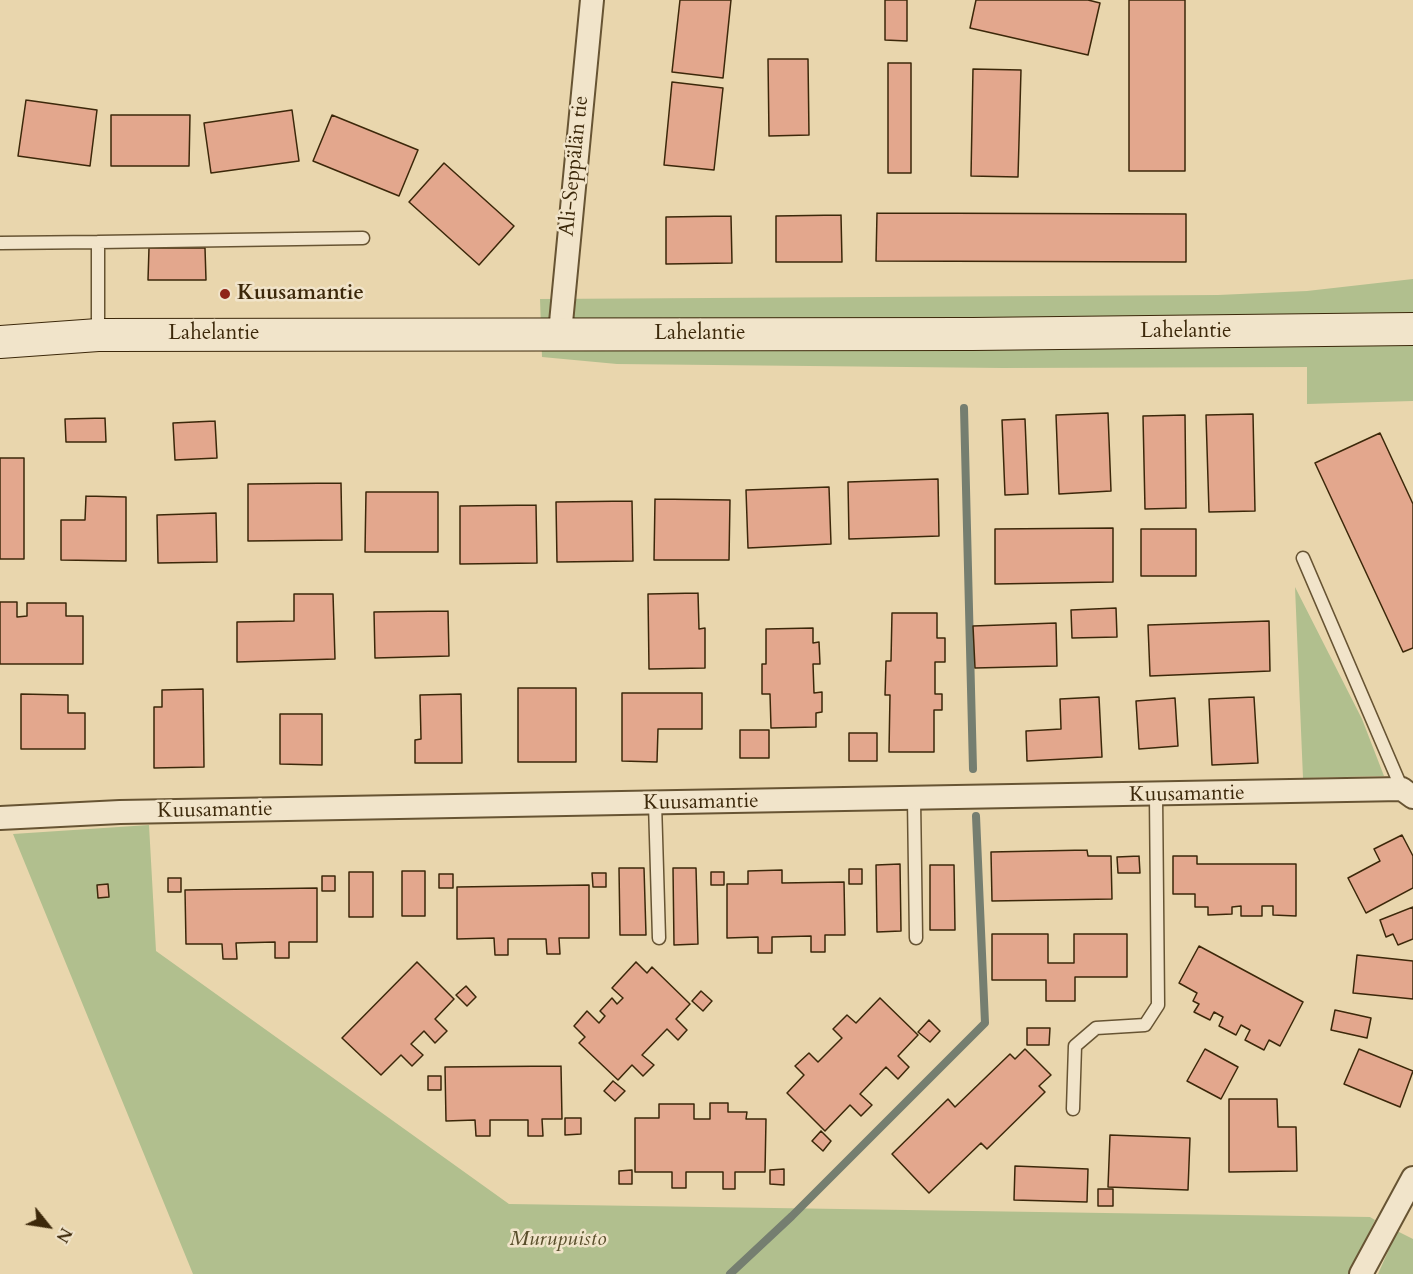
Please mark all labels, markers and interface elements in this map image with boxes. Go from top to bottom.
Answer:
street label: Ali-Seppälän tie [555,94,595,238]
place label: Kuusamantie [237,281,364,307]
marker: Kuusamantie [218,287,232,301]
street label: Lahelantie [1140,319,1232,345]
street label: Lahelantie [168,321,260,347]
street label: Lahelantie [654,321,746,347]
street label: Kuusamantie [1129,781,1245,809]
street label: Kuusamantie [643,789,759,817]
street label: Kuusamantie [157,797,273,825]
north arrow [18,1196,78,1256]
text: N [51,1223,77,1247]
park label: Murupuisto [510,1227,606,1253]

